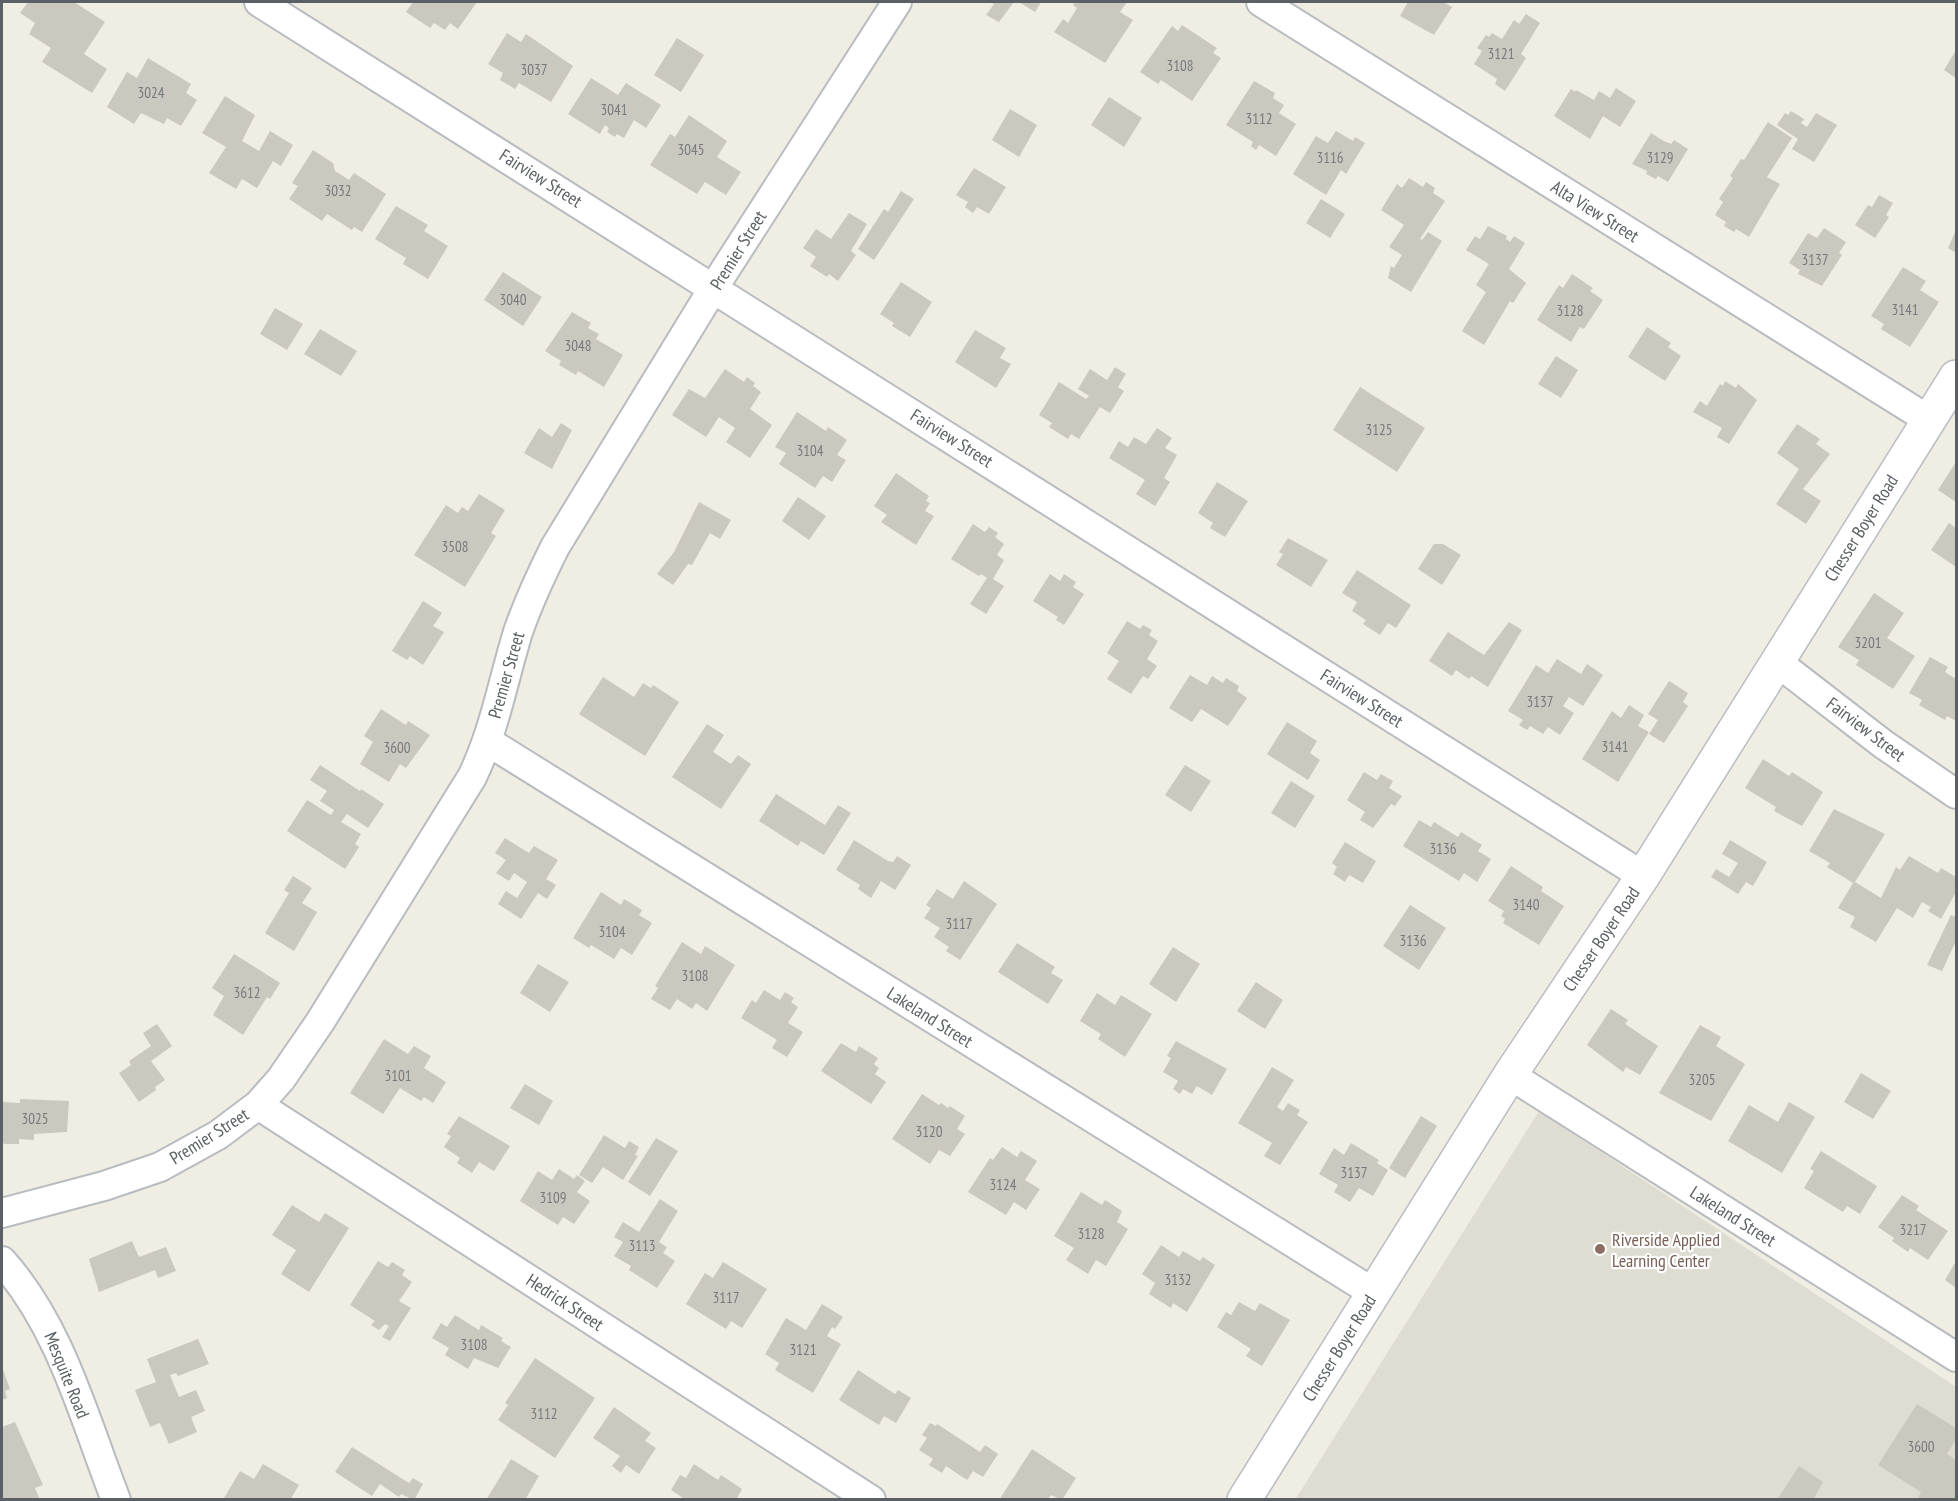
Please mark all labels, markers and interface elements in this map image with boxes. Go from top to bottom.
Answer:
house number: 3121 [1487,44,1515,63]
house number: 3108 [1166,56,1194,75]
house number: 3037 [520,60,548,79]
house number: 3024 [137,83,165,102]
house number: 3041 [600,100,628,119]
house number: 3112 [1245,109,1273,128]
house number: 3045 [677,140,705,159]
street label: Fairview Street [495,144,587,212]
house number: 3116 [1316,148,1344,167]
house number: 3129 [1646,148,1674,167]
street label: Alta View Street [1547,175,1643,247]
house number: 3032 [324,181,352,200]
street label: Premier Street [705,206,771,294]
house number: 3137 [1801,250,1829,269]
house number: 3040 [499,290,527,309]
house number: 3141 [1891,300,1919,319]
house number: 3128 [1556,301,1584,320]
house number: 3048 [564,336,592,355]
street label: Fairview Street [906,404,998,472]
house number: 3125 [1365,420,1393,439]
house number: 3104 [796,441,824,460]
street label: Chesser Boyer Road [1819,470,1903,586]
house number: 3508 [441,537,469,556]
street label: Premier Street [483,629,529,721]
house number: 3201 [1854,633,1882,652]
street label: Fairview Street [1316,664,1408,732]
house number: 3137 [1526,692,1554,711]
street label: Fairview Street [1822,692,1910,766]
house number: 3141 [1601,737,1629,756]
house number: 3600 [383,738,411,757]
house number: 3136 [1429,839,1457,858]
street label: Chesser Boyer Road [1557,882,1645,996]
house number: 3140 [1512,895,1540,914]
house number: 3117 [945,914,973,933]
house number: 3104 [598,922,626,941]
house number: 3136 [1399,931,1427,950]
house number: 3108 [681,966,709,985]
street label: Lakeland Street [883,982,977,1052]
house number: 3612 [233,983,261,1002]
house number: 3101 [384,1066,412,1085]
house number: 3205 [1688,1070,1716,1089]
street label: Premier Street [165,1103,253,1169]
house number: 3025 [21,1109,49,1128]
house number: 3120 [915,1122,943,1141]
house number: 3137 [1340,1163,1368,1182]
house number: 3124 [989,1175,1017,1194]
street label: Lakeland Street [1686,1181,1780,1251]
house number: 3109 [539,1188,567,1207]
house number: 3217 [1899,1220,1927,1239]
house number: 3128 [1077,1224,1105,1243]
place label: Riverside Applied Learning Center [1612,1228,1720,1272]
house number: 3113 [628,1236,656,1255]
marker: Riverside Applied Learning Center [1593,1242,1607,1256]
street label: Hedrick Street [522,1268,608,1336]
house number: 3132 [1164,1270,1192,1289]
house number: 3117 [712,1288,740,1307]
street label: Chesser Boyer Road [1297,1290,1381,1406]
street label: Mesquite Road [39,1328,95,1422]
house number: 3108 [460,1335,488,1354]
house number: 3121 [789,1340,817,1359]
house number: 3112 [530,1404,558,1423]
house number: 3600 [1907,1437,1935,1456]

